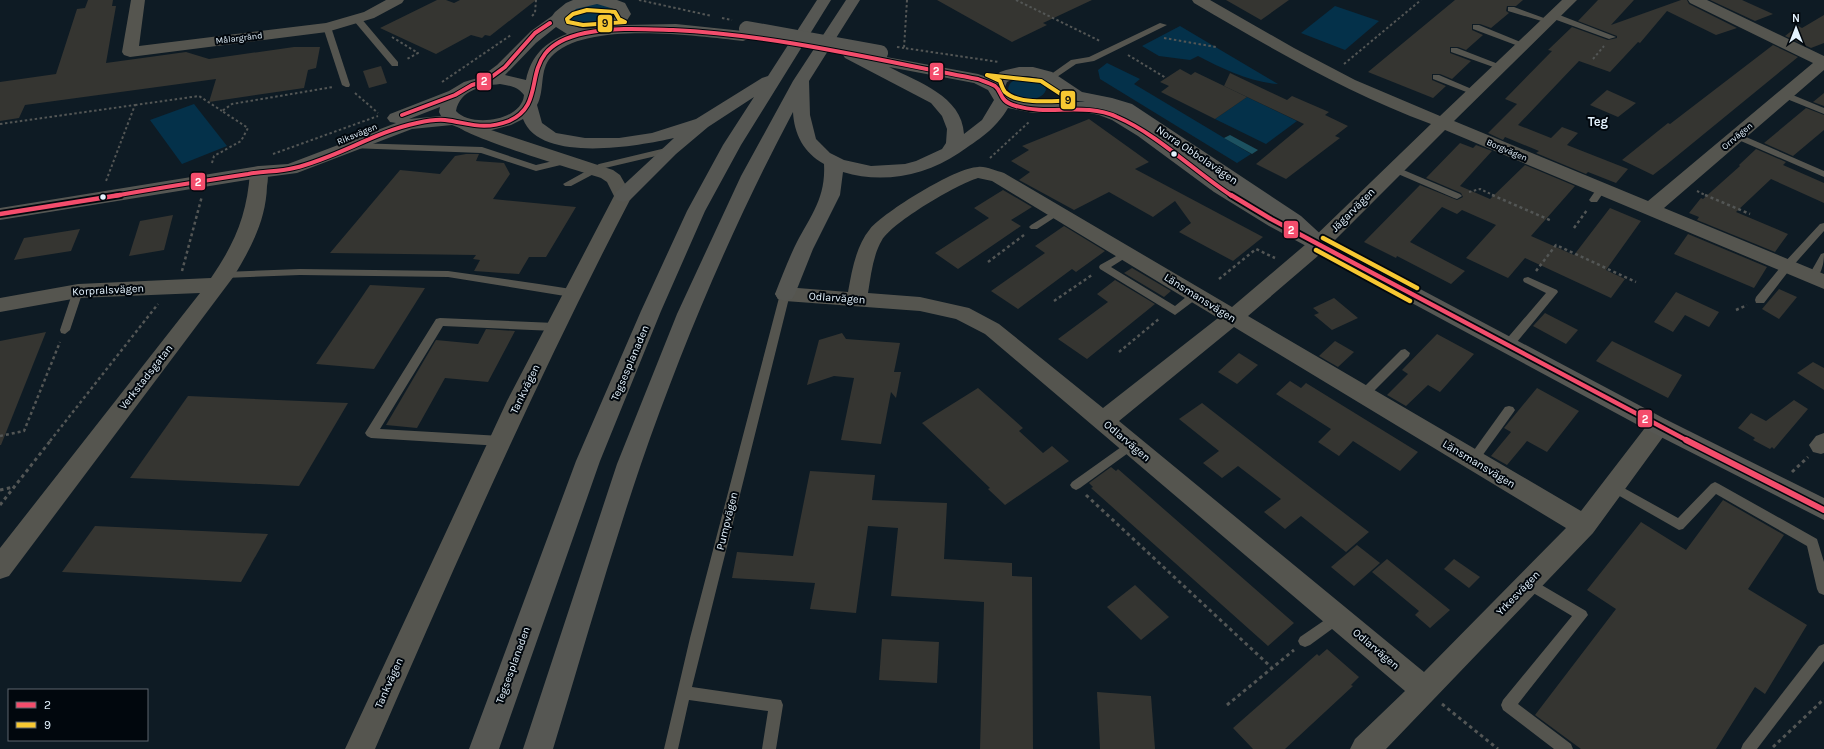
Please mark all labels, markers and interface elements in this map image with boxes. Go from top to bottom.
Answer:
north arrow [1776,8,1816,48]
text: N [1792,12,1800,25]
line badge: 9 [597,14,613,33]
text: 9 [602,17,609,30]
street label: Målargränd [215,30,263,46]
line badge: 2 [929,62,944,81]
text: 2 [933,65,940,78]
line badge: 2 [476,72,492,91]
text: 2 [481,75,488,88]
line badge: 9 [1060,90,1076,110]
text: 9 [1065,94,1072,107]
district label: Teg [1588,114,1609,129]
street label: Orrvägen [1720,120,1754,152]
street label: Riksvägen [335,121,379,147]
street label: Norra Obbolavägen [1154,123,1240,187]
street label: Borgvägen [1485,137,1529,163]
unlabelled marker [1169,149,1179,159]
line badge: 2 [190,172,206,191]
text: 2 [195,176,202,189]
street label: Jägarvägen [1328,185,1378,235]
unlabelled marker [98,192,108,202]
line badge: 2 [1283,220,1299,239]
text: 2 [1288,224,1295,237]
street label: Länsmansvägen [1162,271,1238,325]
street label: Korpralsvägen [72,282,144,298]
street label: Odlarvägen [808,290,866,306]
street label: Tegsesplanaden [608,323,652,403]
street label: Verkstadsgatan [117,342,175,412]
street label: Tankvägen [507,362,543,416]
line badge: 2 [1637,409,1653,428]
text: 2 [1642,413,1649,426]
street label: Odlarvägen [1101,418,1153,464]
street label: Länsmansvägen [1440,437,1518,491]
street label: Pumpvägen [713,491,741,551]
street label: Yrkesvägen [1494,568,1542,618]
street label: Tegsesplanaden [493,625,533,705]
street label: Odlarvägen [1350,626,1402,672]
street label: Tankvägen [372,656,406,710]
legend [8,689,148,741]
text: 2 [44,698,51,712]
text: 9 [44,718,51,732]

